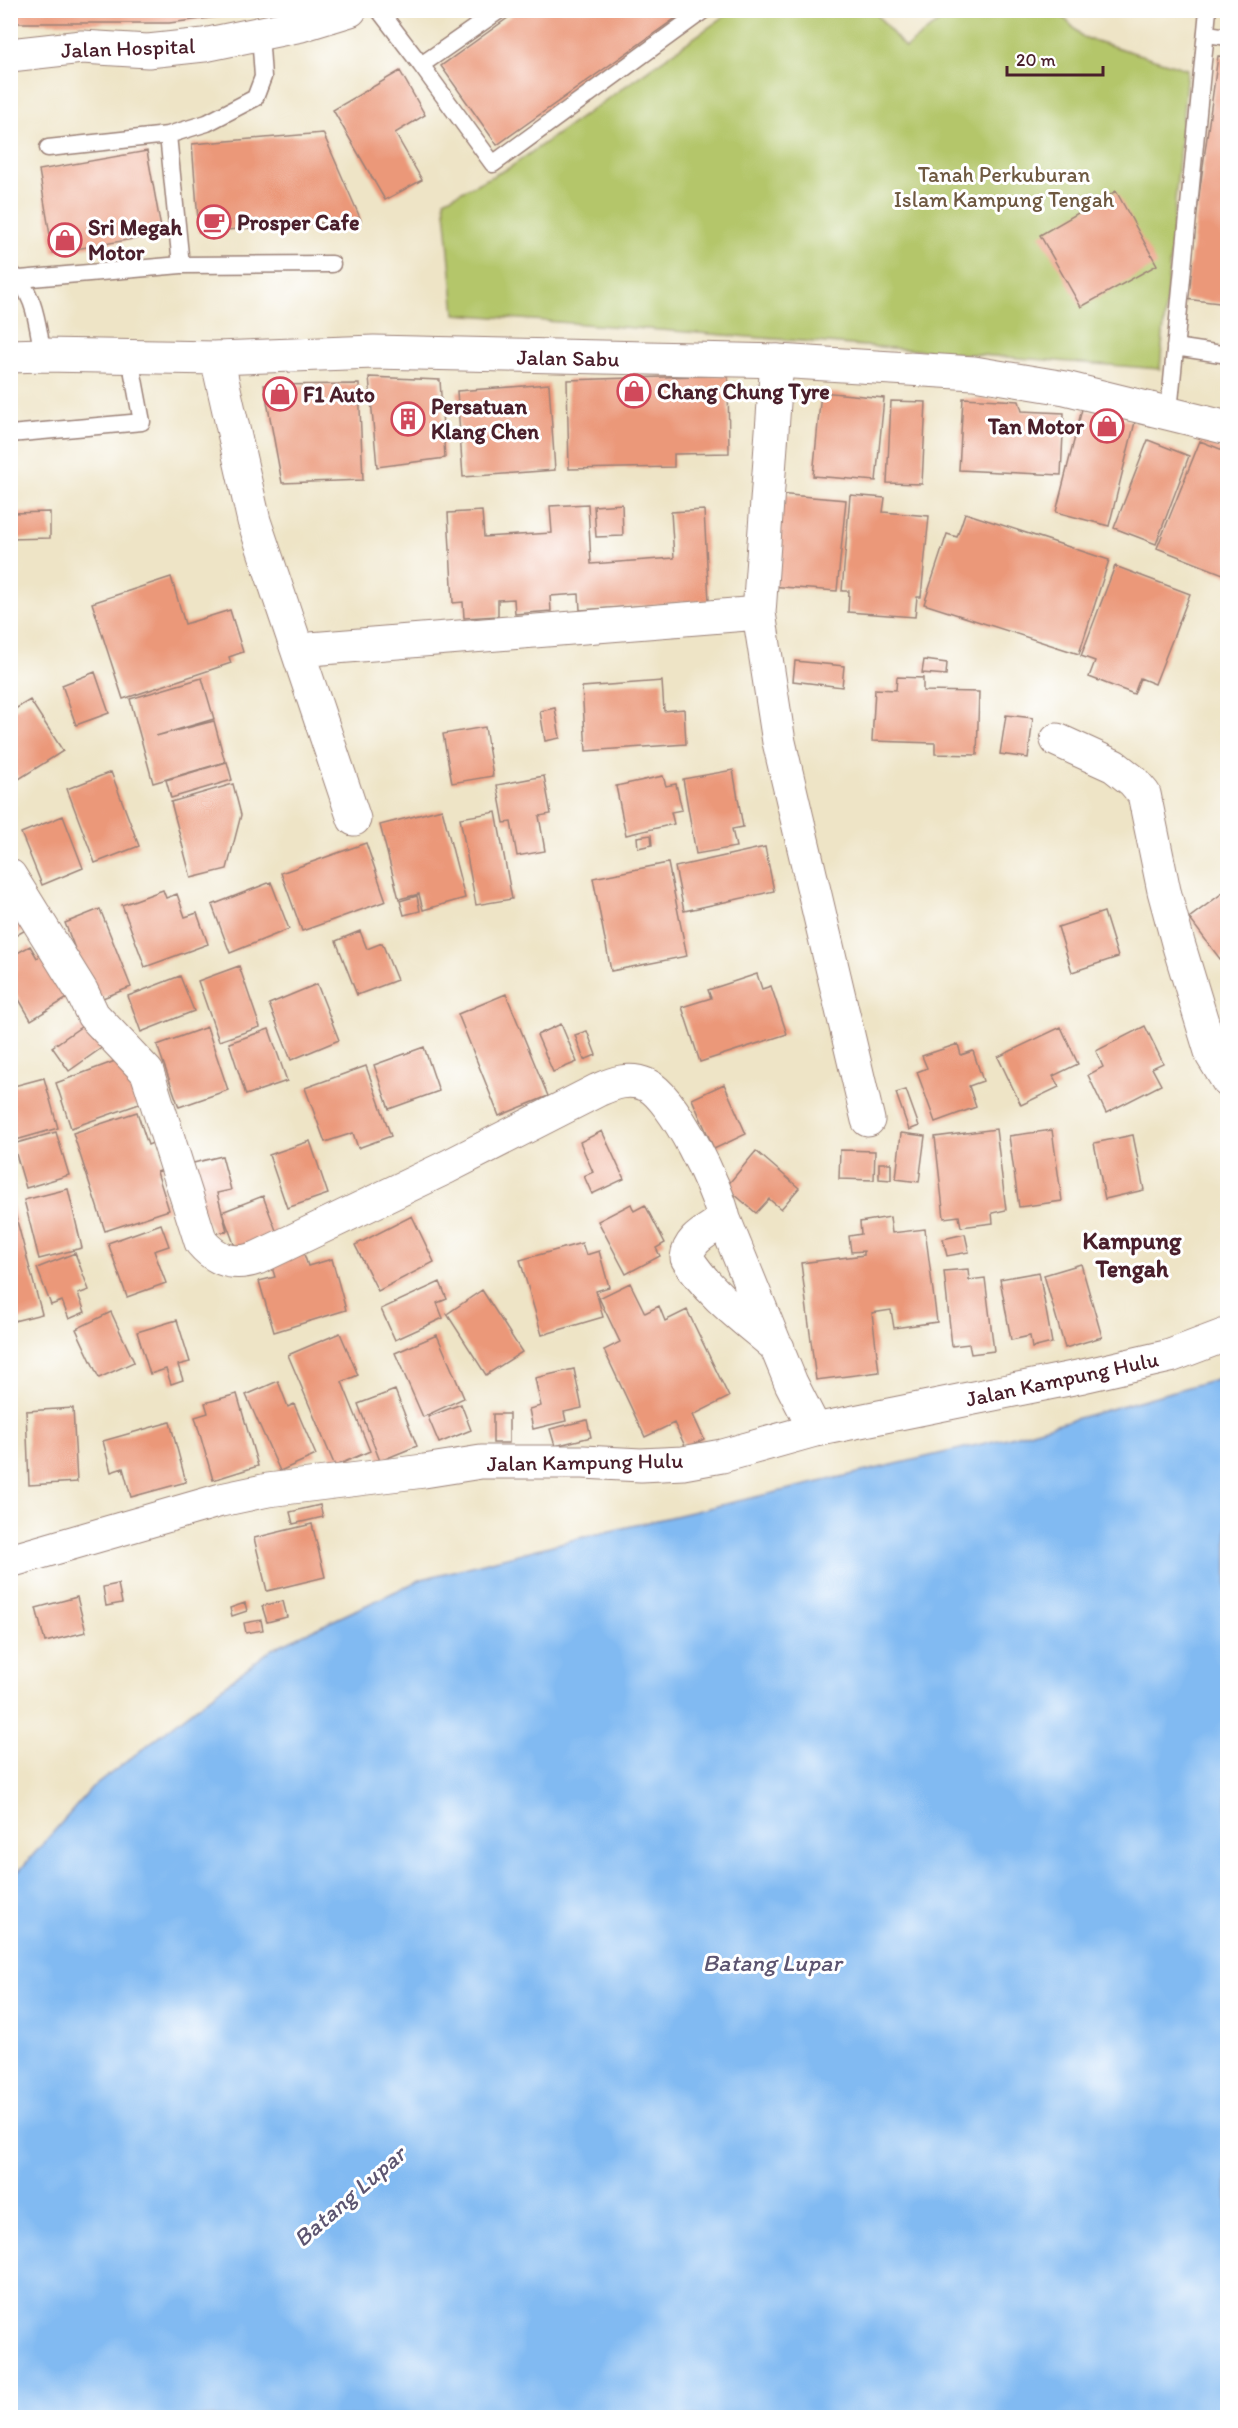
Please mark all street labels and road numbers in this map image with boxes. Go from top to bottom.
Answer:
street label: Jalan Hospital [60,32,196,64]
street label: Jalan Sabu [516,344,620,372]
street label: Jalan Kampung Hulu [963,1345,1161,1413]
street label: Jalan Kampung Hulu [486,1447,684,1477]

